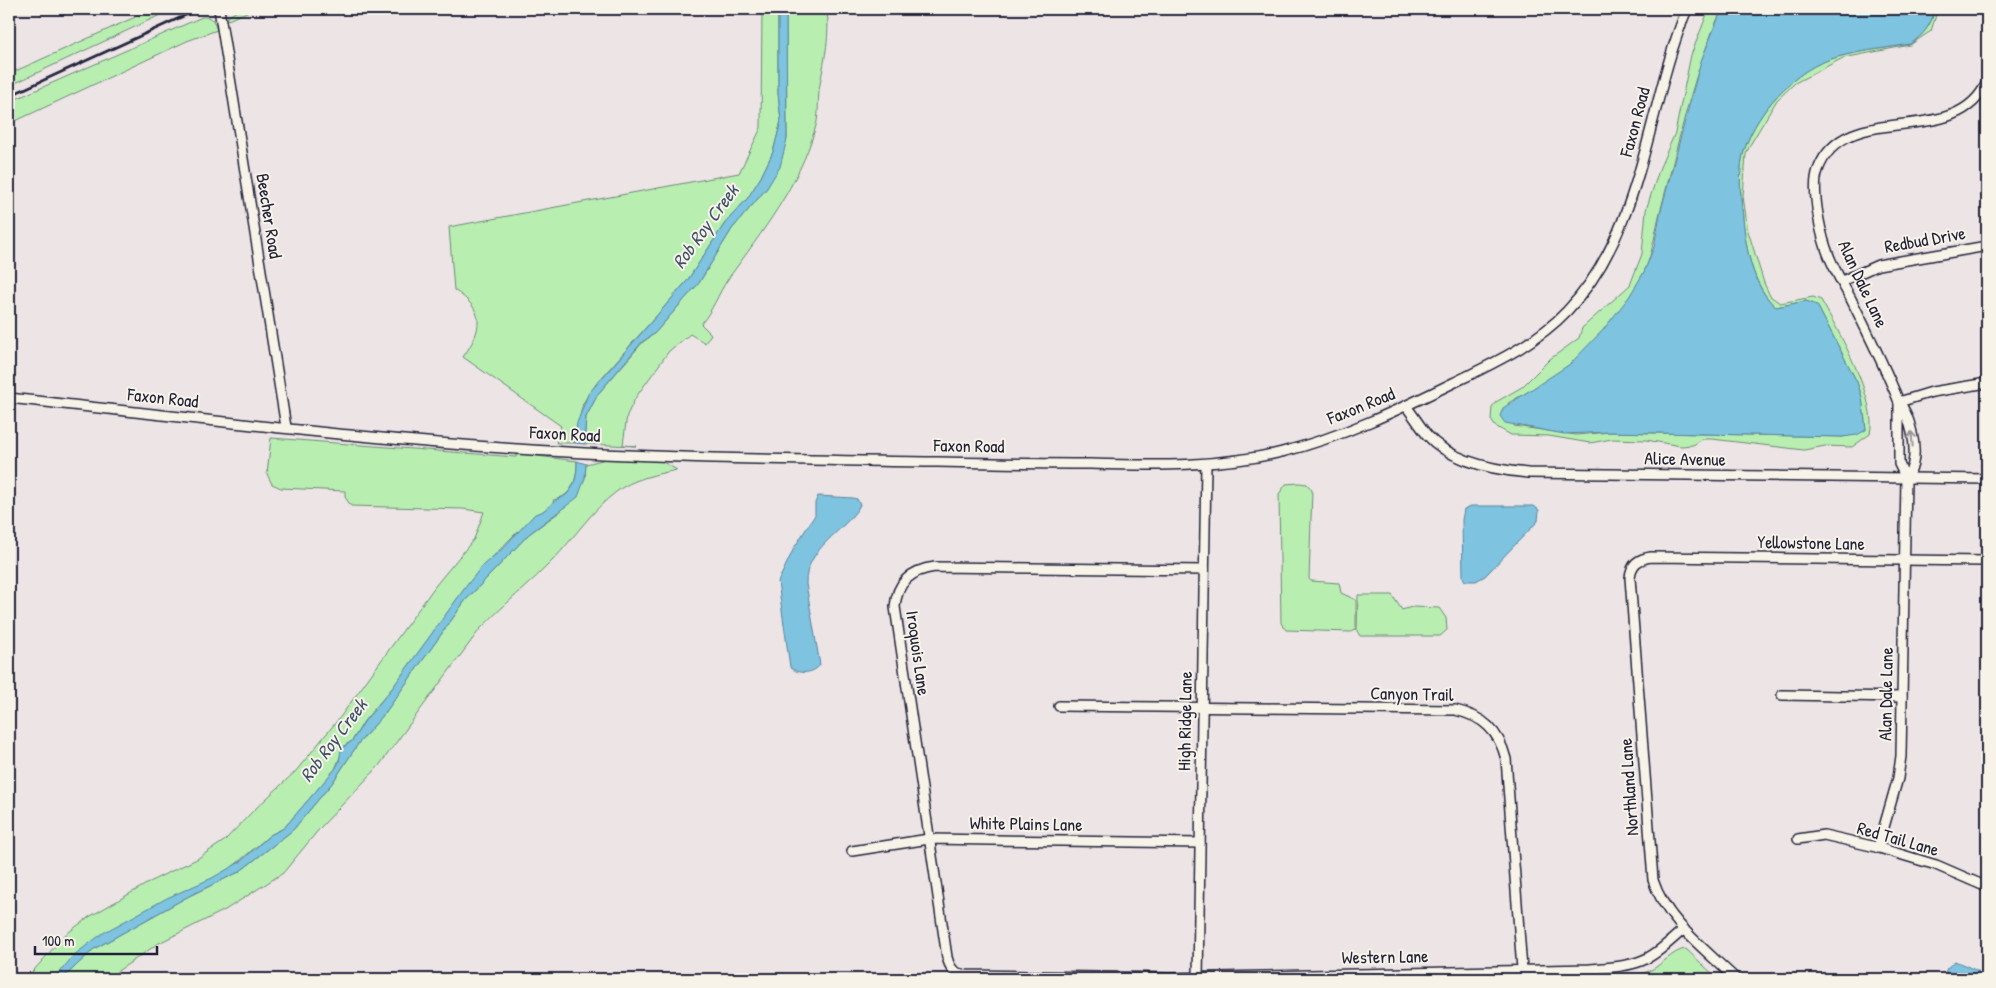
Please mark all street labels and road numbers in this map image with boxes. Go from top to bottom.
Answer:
street label: Faxon Road [1613,84,1656,160]
street label: Beecher Road [250,172,289,260]
street label: Redbud Drive [1882,220,1967,259]
street label: Alan Dale Lane [1832,236,1895,332]
street label: Faxon Road [125,381,200,414]
street label: Faxon Road [1322,381,1398,431]
street label: Faxon Road [528,419,601,448]
street label: Faxon Road [932,432,1005,459]
street label: Alice Avenue [1644,445,1726,472]
street label: Yellowstone Lane [1757,529,1865,556]
street label: Iroquois Lane [900,609,937,697]
street label: Alan Dale Lane [1872,647,1899,741]
street label: High Ridge Lane [1171,671,1198,771]
street label: Canyon Trail [1370,680,1454,707]
street label: Northland Lane [1613,737,1644,837]
street label: White Plains Lane [969,810,1083,837]
street label: Red Tail Lane [1854,815,1942,862]
street label: Western Lane [1341,943,1429,970]

